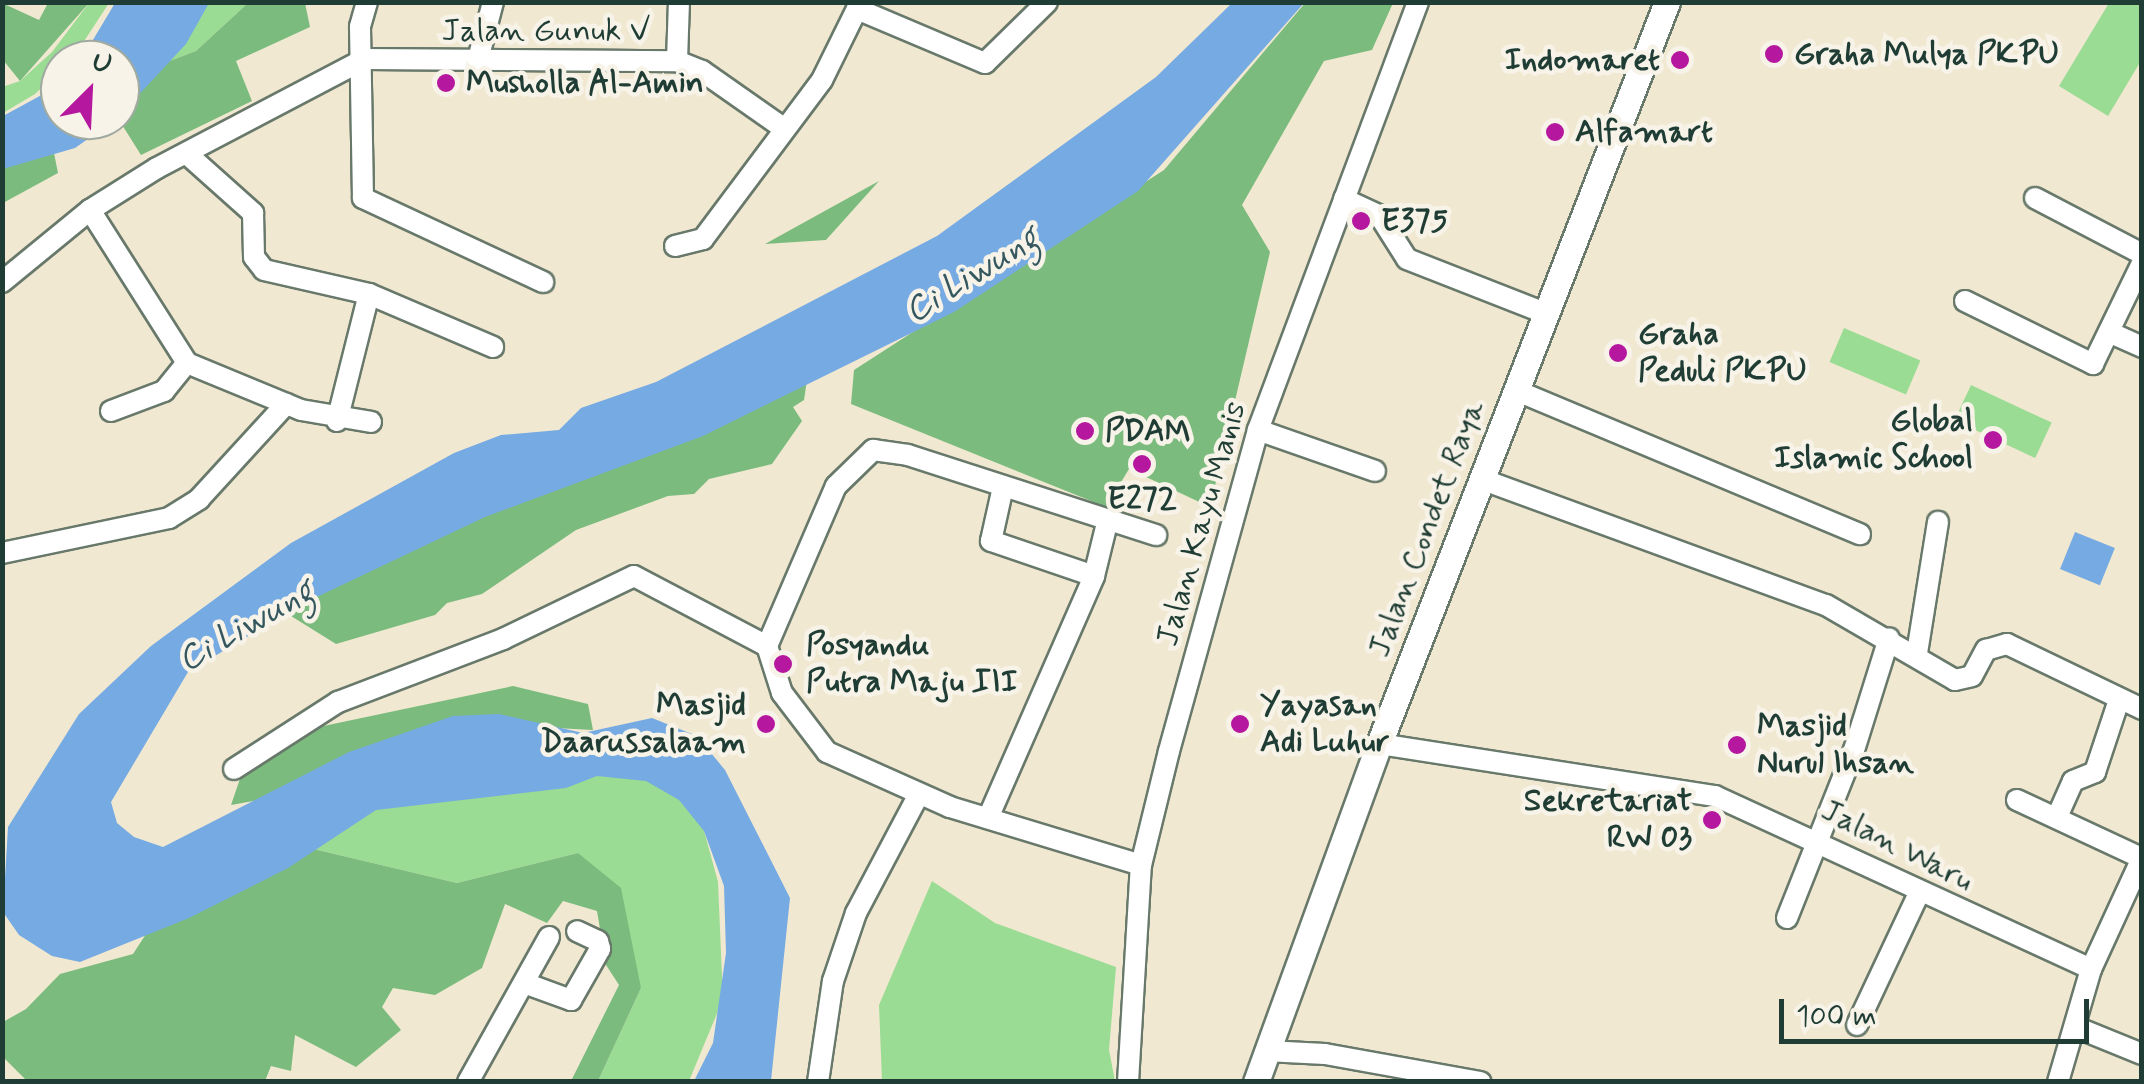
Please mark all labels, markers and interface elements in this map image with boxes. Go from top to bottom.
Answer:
street label: Jalan Gunuk V [445,12,647,50]
place label: Graha Mulya PKPU [1794,35,2055,73]
north arrow [40,40,140,140]
place label: Indomaret [1504,41,1660,79]
text: U [86,43,117,85]
marker: Graha Mulya PKPU [1763,43,1785,65]
marker: Indomaret [1669,49,1691,71]
place label: Musholla Al-Amin [466,64,704,102]
marker: Musholla Al-Amin [435,72,457,94]
place label: Alfamart [1575,113,1713,151]
marker: Alfamart [1544,121,1566,143]
place label: E375 [1381,202,1448,240]
marker: E375 [1350,210,1372,232]
water label: Ci Liwung [897,217,1047,333]
place label: Graha Peduli PKPU [1638,316,1807,391]
marker: Graha Peduli PKPU [1607,342,1629,364]
street label: Jalan Condet Raya [1360,395,1494,663]
street label: Jalan Kayu Manis [1149,399,1255,649]
place label: Global Islamic School [1773,403,1973,478]
place label: PDAM [1105,412,1191,450]
marker: PDAM [1074,420,1096,442]
marker: Global Islamic School [1982,429,2004,451]
marker: E272 [1131,453,1153,475]
place label: E272 [1107,480,1177,518]
water label: Ci Liwung [171,570,321,682]
place label: Posyandu Putra Maju III [806,627,1011,702]
marker: Posyandu Putra Maju III [770,651,796,677]
place label: Masjid Daarussalaam [541,687,746,762]
place label: Yayasan Adi Luhur [1260,687,1389,762]
place label: Masjid Nurul Ihsan [1757,708,1920,783]
marker: Masjid Daarussalaam [755,713,777,735]
marker: Yayasan Adi Luhur [1229,713,1251,735]
marker: Masjid Nurul Ihsan [1726,734,1748,756]
place label: Sekretariat RW 03 [1524,783,1692,858]
street label: Jalan Waru [1816,792,1978,900]
marker: Sekretariat RW 03 [1701,809,1723,831]
scale bar [1784,979,2094,1041]
text: 100 m [1796,997,1877,1036]

